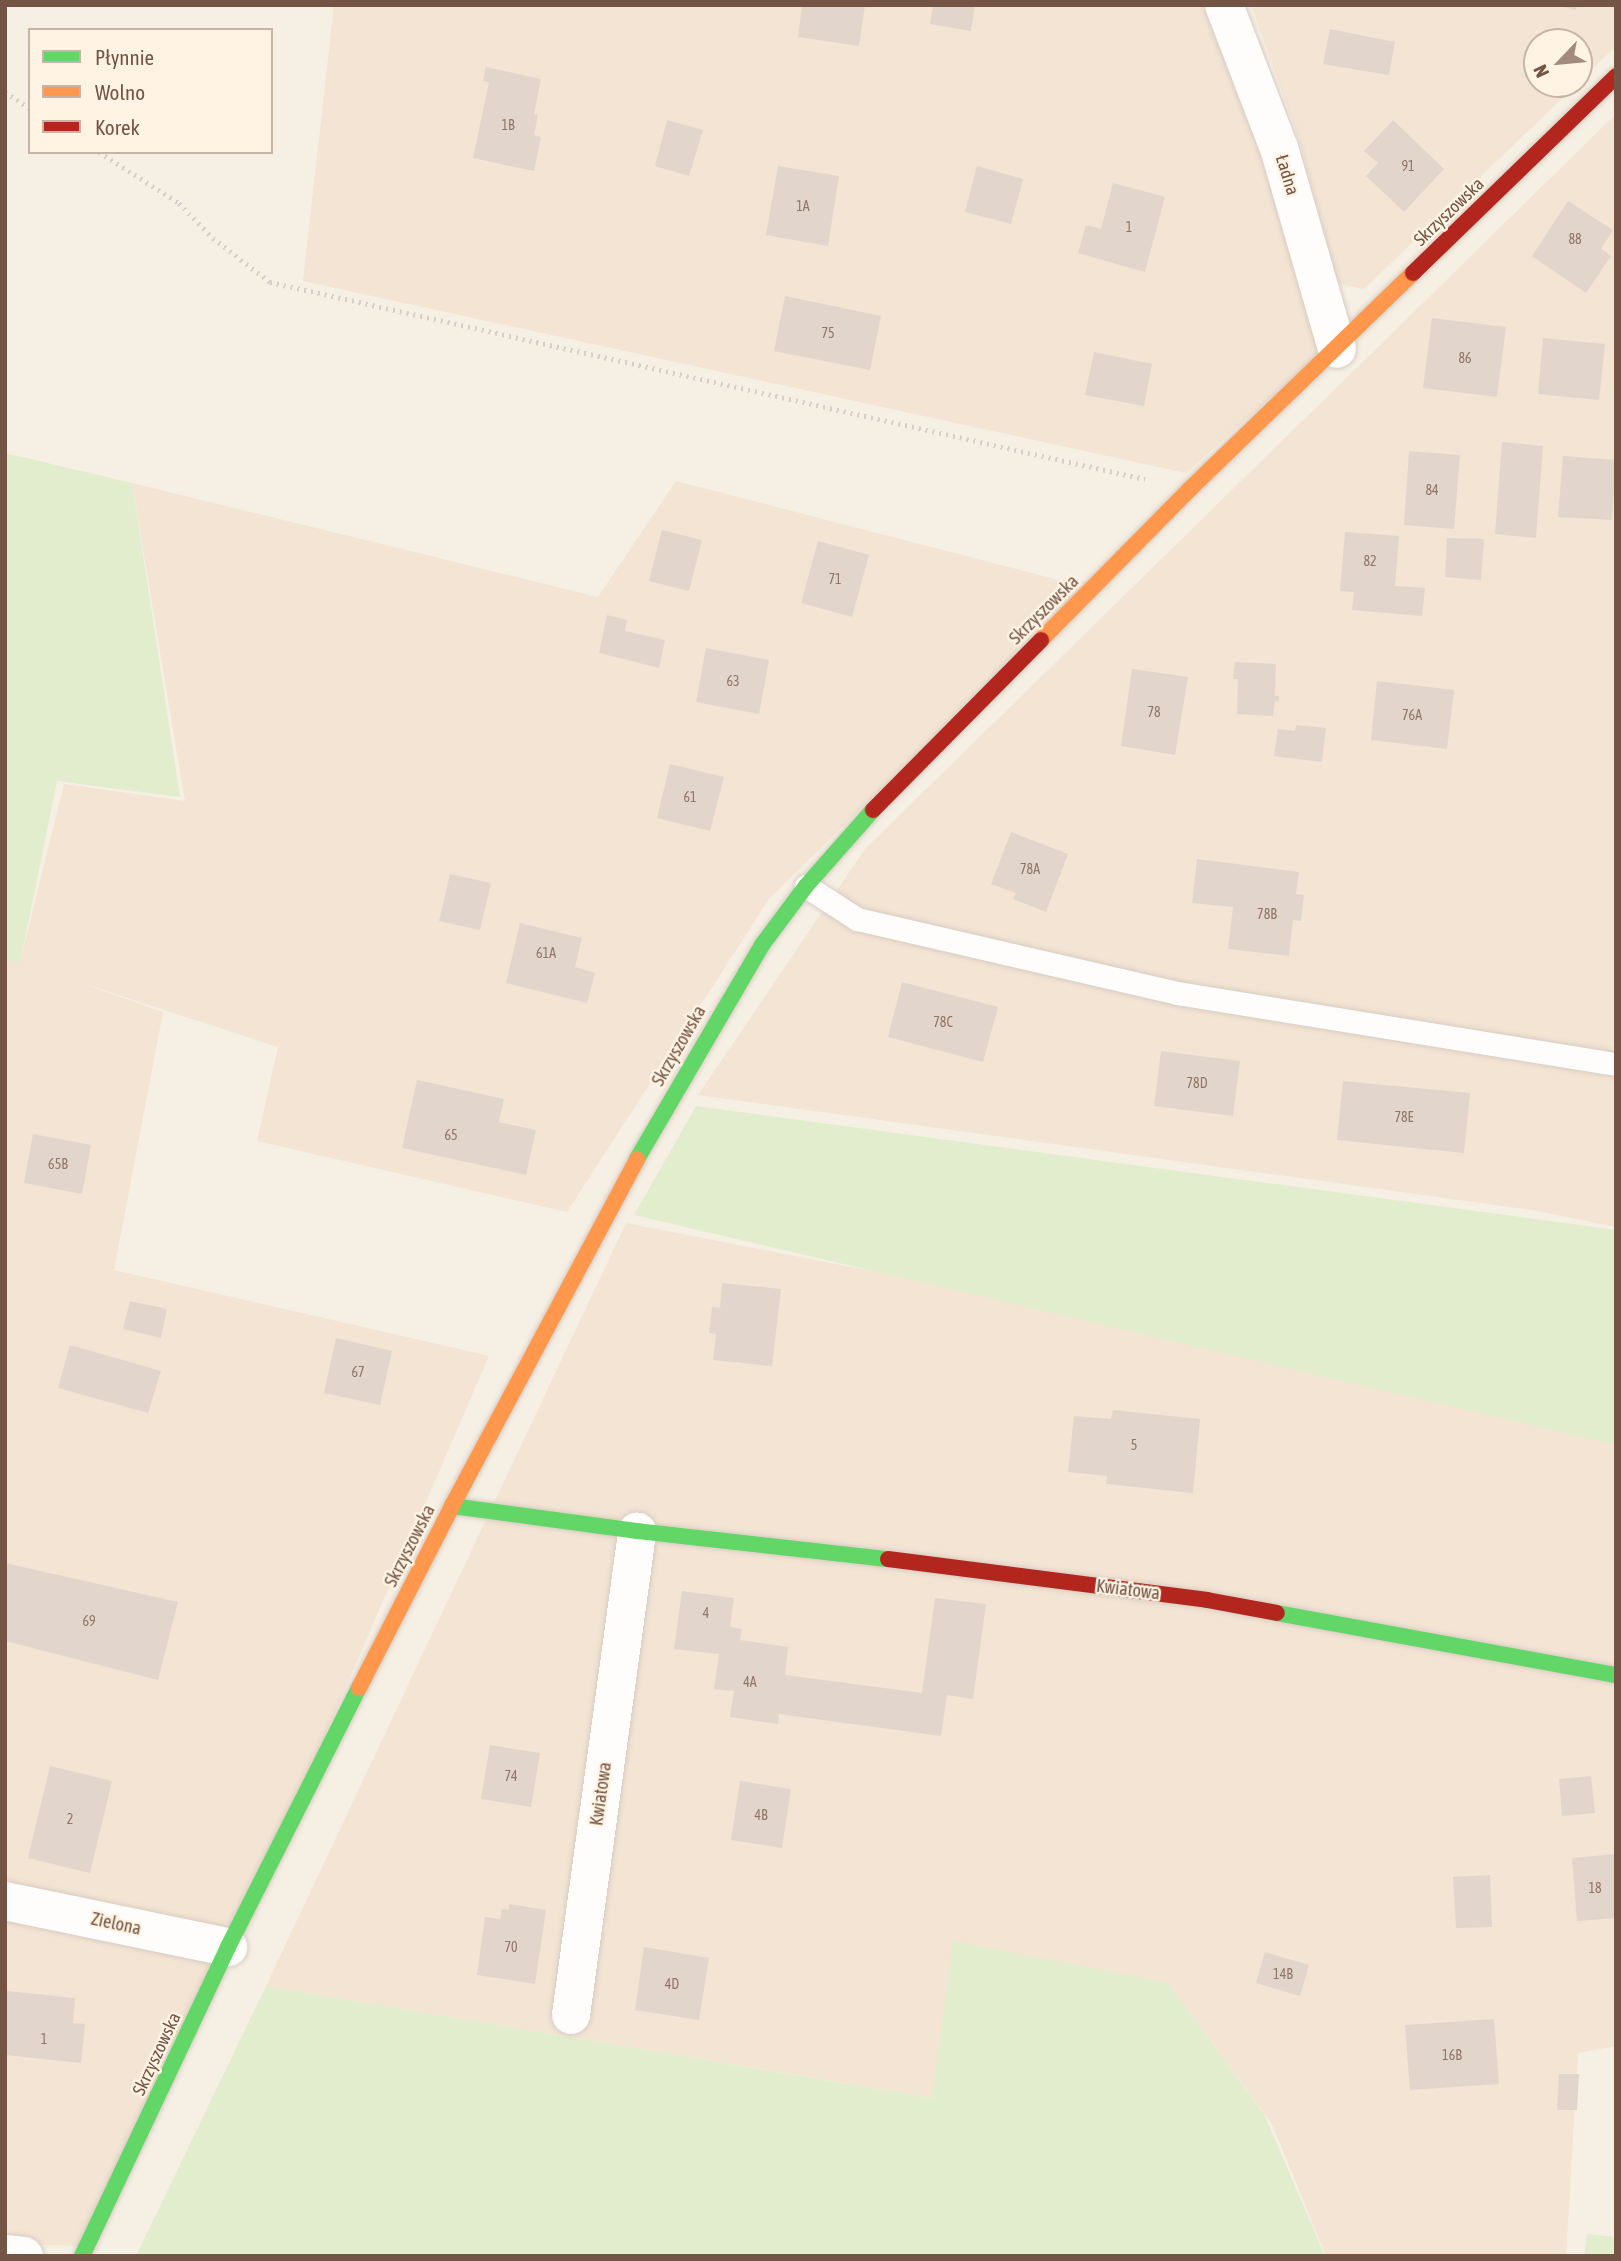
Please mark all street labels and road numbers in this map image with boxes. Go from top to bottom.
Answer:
street label: Ładna [1271,152,1303,198]
street label: Skrzyszowska [1409,173,1489,251]
street label: Skrzyszowska [1005,571,1083,649]
street label: Skrzyszowska [647,1002,711,1090]
street label: Skrzyszowska [380,1501,440,1591]
street label: Kwiatowa [1095,1575,1161,1605]
street label: Kwiatowa [586,1761,616,1827]
street label: Zielona [89,1908,143,1940]
street label: Skrzyszowska [128,2009,186,2099]

